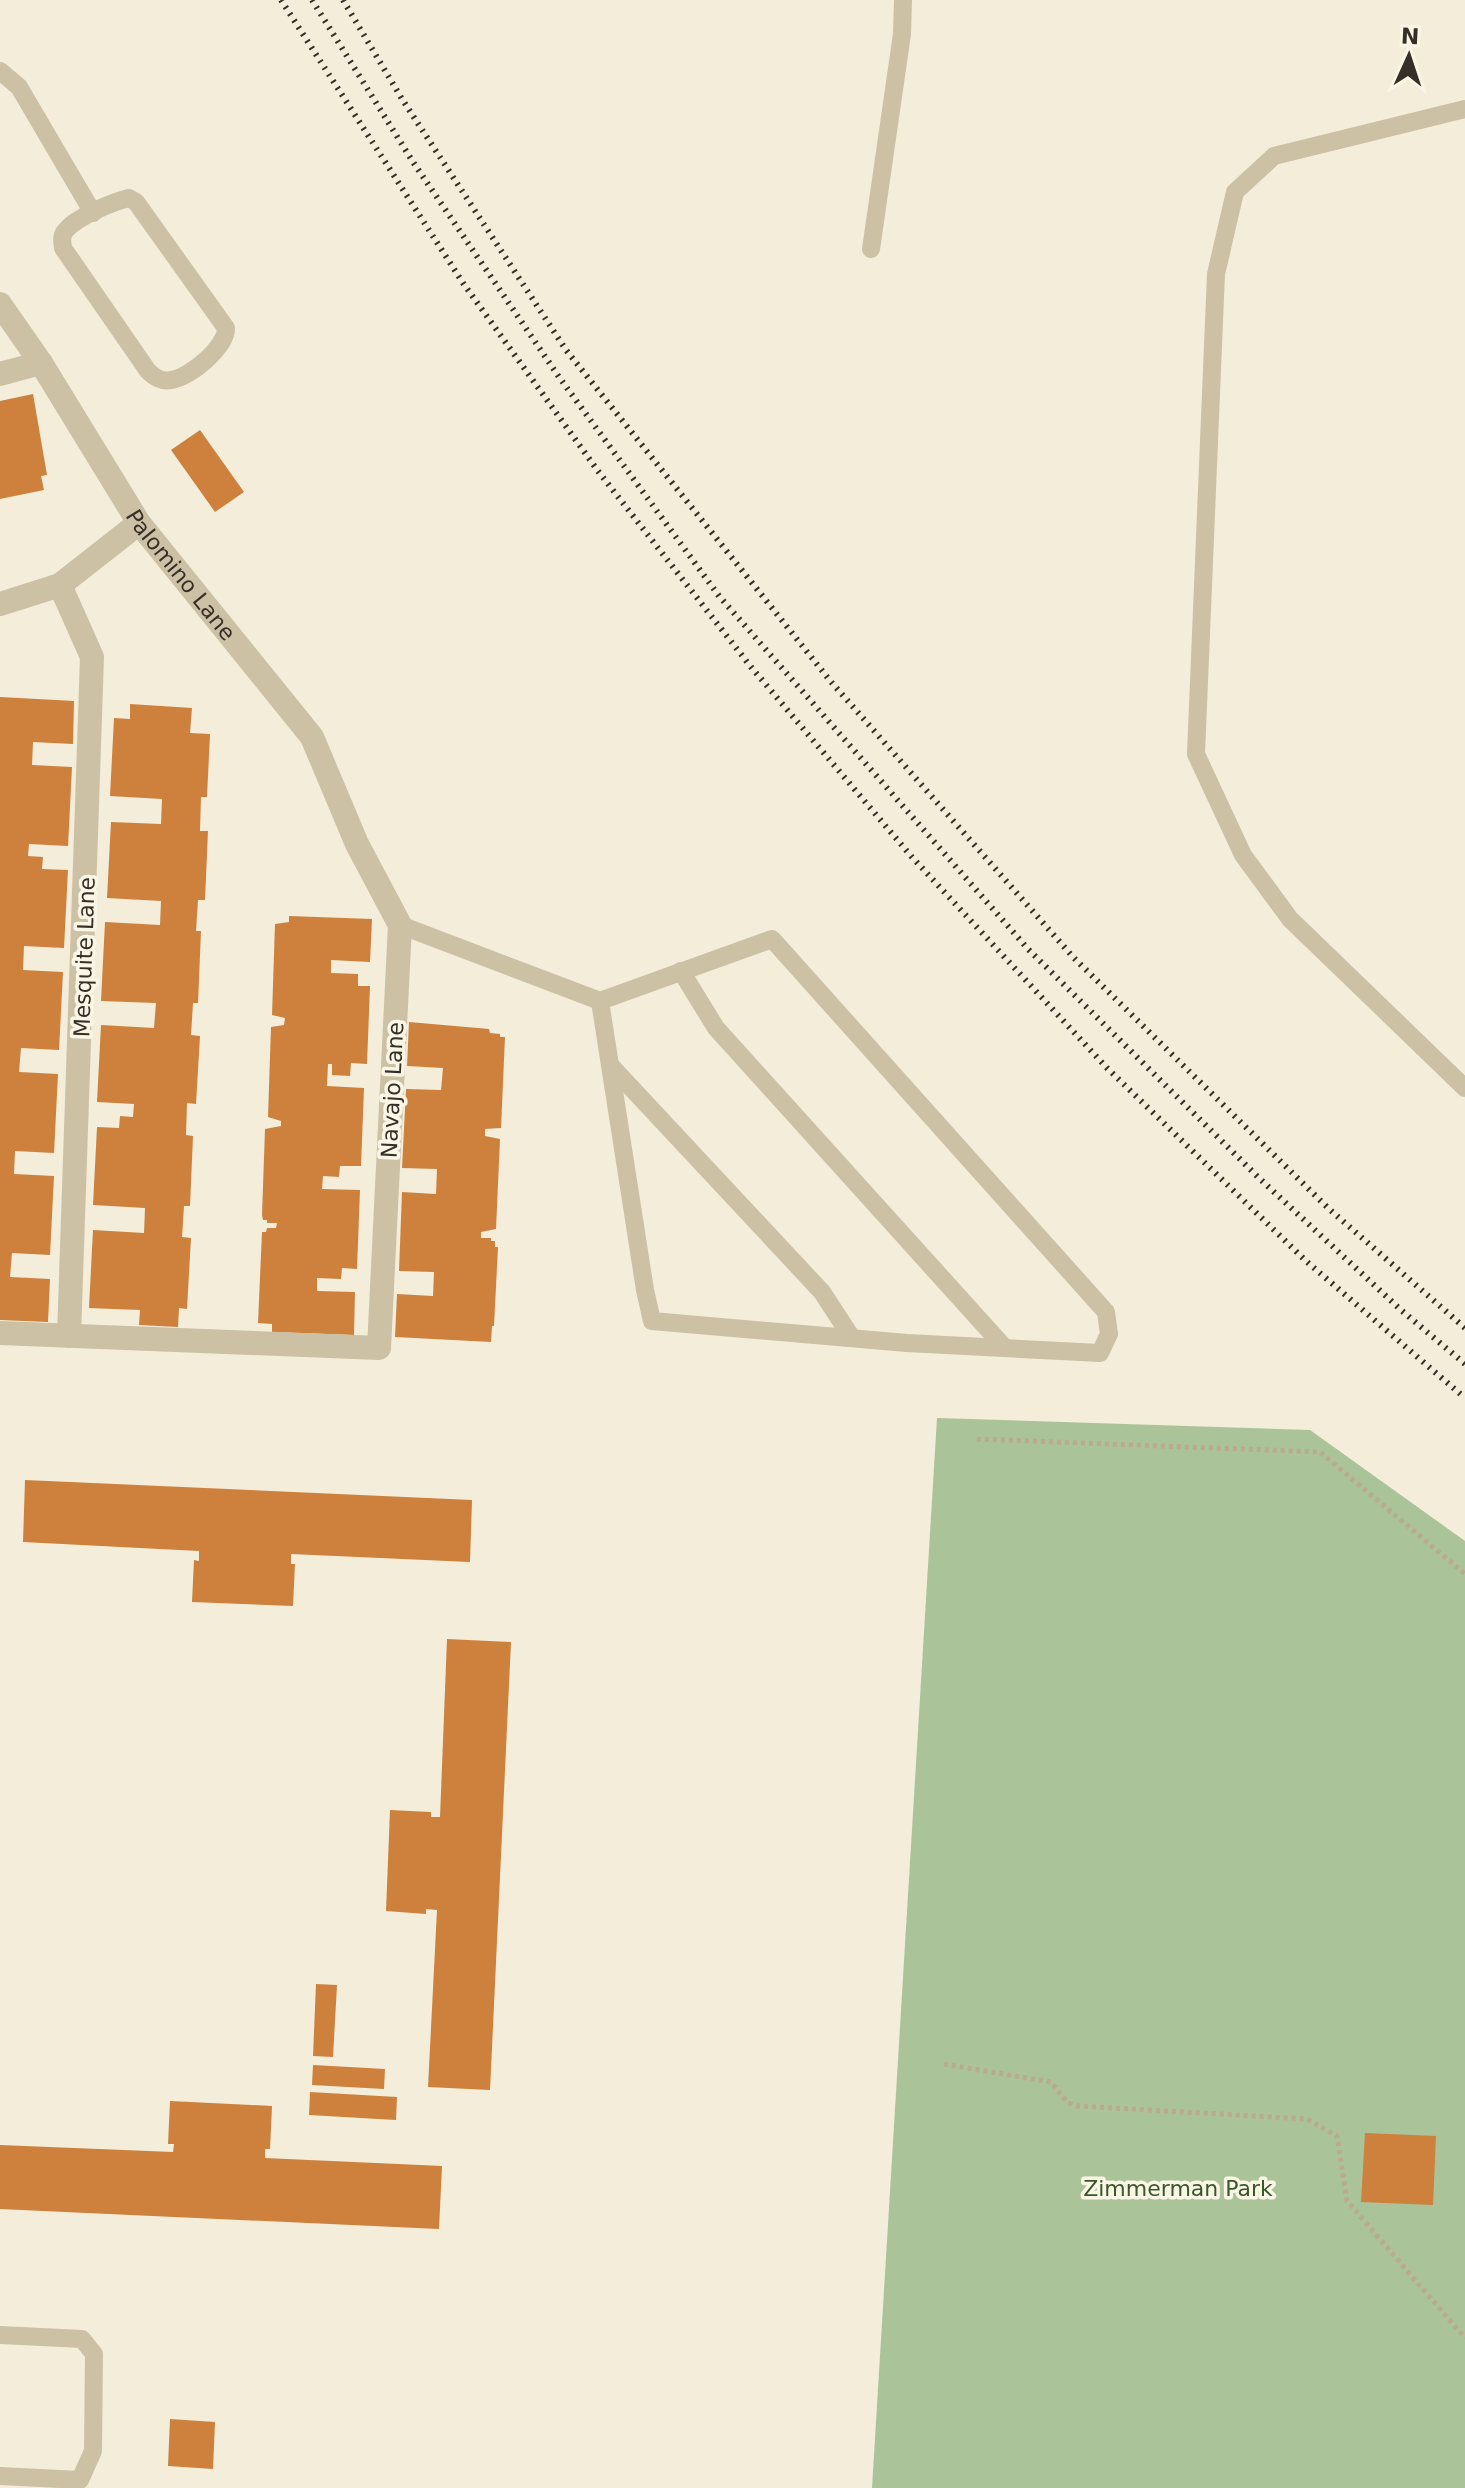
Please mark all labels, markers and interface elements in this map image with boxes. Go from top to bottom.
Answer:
north arrow [1369,16,1449,96]
text: N [1400,24,1420,49]
street label: Palomino Lane [121,505,241,645]
street label: Mesquite Lane [69,876,100,1038]
street label: Navajo Lane [376,1021,409,1159]
park label: Zimmerman Park [1083,2176,1273,2201]

